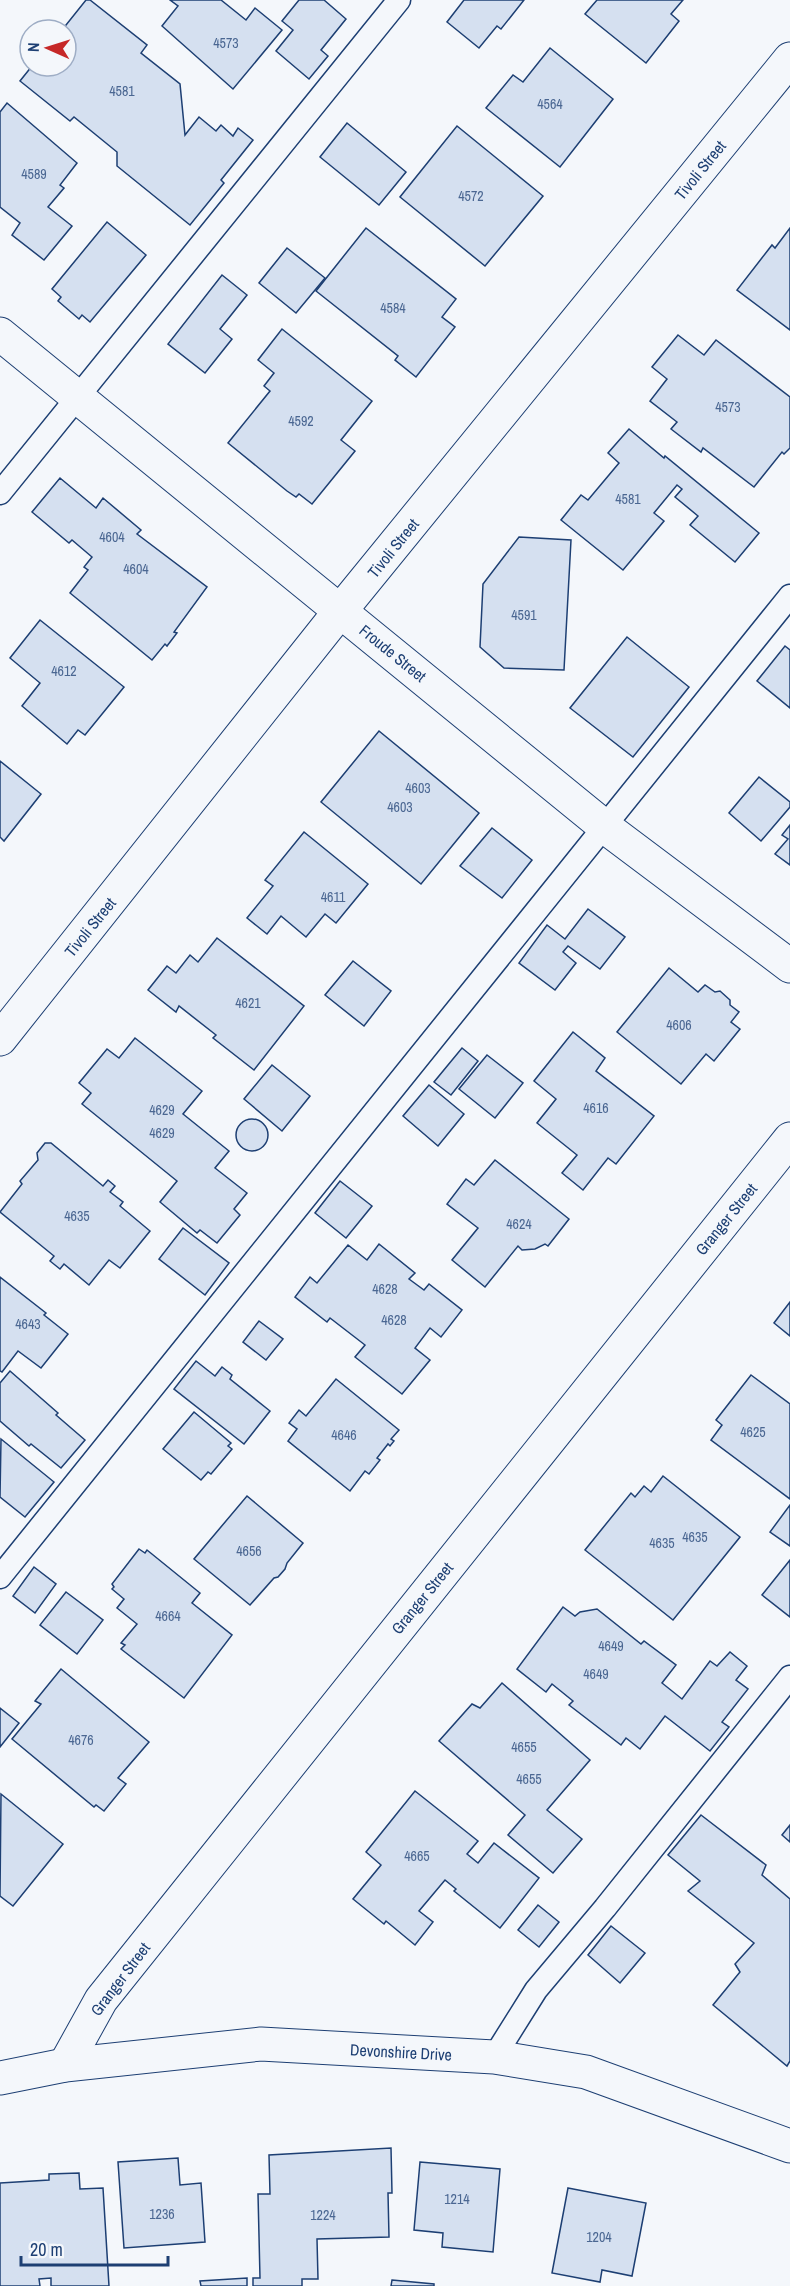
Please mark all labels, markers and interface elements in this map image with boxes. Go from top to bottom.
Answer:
north arrow [18,18,78,78]
house number: 4573 [213,34,239,52]
text: N [22,42,44,53]
house number: 4581 [109,82,135,100]
house number: 4564 [537,95,563,113]
street label: Tivoli Street [669,135,731,204]
house number: 4589 [21,165,47,183]
house number: 4572 [458,187,484,205]
house number: 4584 [380,299,406,317]
house number: 4573 [715,398,741,416]
house number: 4592 [288,412,314,430]
house number: 4581 [615,490,641,508]
street label: Tivoli Street [362,513,424,582]
house number: 4604 [99,528,125,546]
house number: 4604 [123,560,149,578]
house number: 4591 [511,606,537,624]
street label: Froude Street [355,619,431,687]
house number: 4612 [51,662,77,680]
house number: 4603 [405,779,431,797]
house number: 4603 [387,798,413,816]
house number: 4611 [321,888,346,906]
street label: Tivoli Street [59,892,121,961]
house number: 4621 [235,994,261,1012]
house number: 4606 [666,1016,692,1034]
house number: 4616 [583,1099,609,1117]
house number: 4629 [149,1101,175,1119]
house number: 4629 [149,1124,175,1142]
street label: Granger Street [690,1178,762,1260]
house number: 4635 [64,1207,90,1225]
house number: 4624 [506,1215,532,1233]
house number: 4628 [372,1280,398,1298]
house number: 4628 [381,1311,407,1329]
house number: 4643 [15,1315,41,1333]
house number: 4625 [740,1423,766,1441]
house number: 4646 [331,1426,357,1444]
house number: 4635 [682,1528,708,1546]
house number: 4635 [649,1534,675,1552]
house number: 4656 [236,1542,262,1560]
street label: Granger Street [386,1557,458,1639]
house number: 4664 [155,1607,181,1625]
house number: 4649 [598,1637,624,1655]
house number: 4649 [583,1665,609,1683]
house number: 4676 [68,1731,94,1749]
house number: 4655 [511,1738,537,1756]
house number: 4655 [516,1770,542,1788]
house number: 4665 [404,1847,430,1865]
street label: Granger Street [85,1937,155,2020]
street label: Devonshire Drive [349,2038,453,2066]
house number: 1214 [444,2190,470,2208]
house number: 1236 [149,2205,175,2223]
house number: 1224 [310,2206,336,2224]
house number: 1204 [586,2228,612,2246]
scale bar [21,2229,168,2267]
text: 20 m [30,2237,63,2262]

